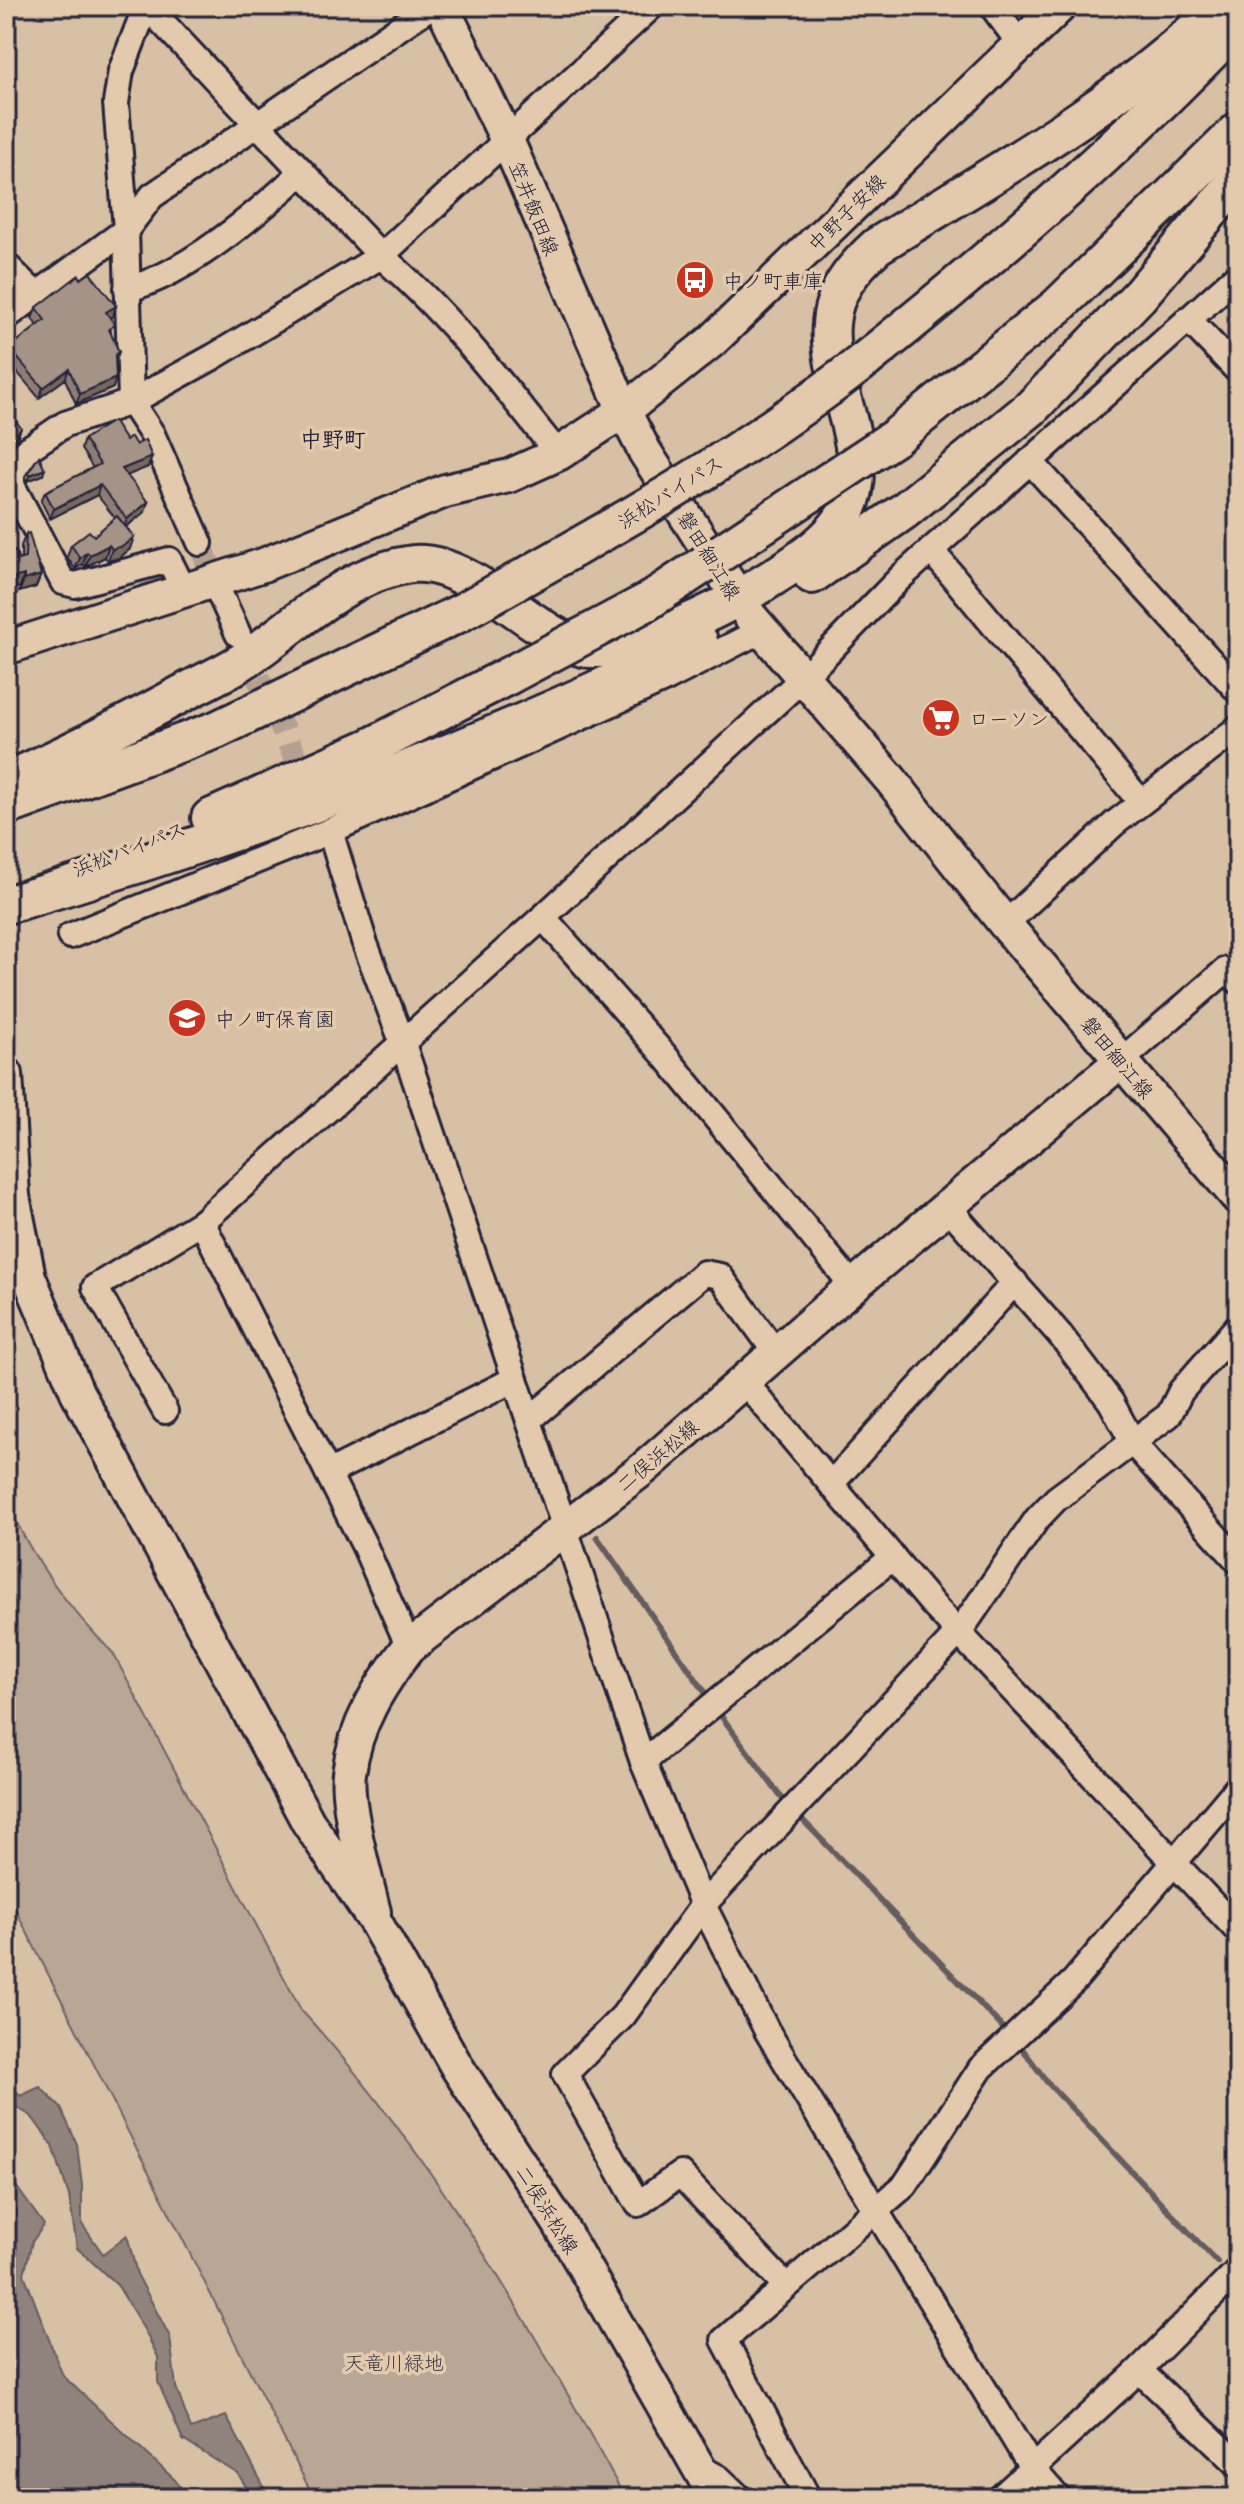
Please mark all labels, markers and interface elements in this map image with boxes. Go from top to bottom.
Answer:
street label: 笠井飯田線 [502,156,568,260]
street label: 中野子安線 [800,166,892,258]
bus stop icon: 中ノ町車庫 [674,259,716,301]
place label: 中ノ町車庫 [723,265,823,295]
district label: 中野町 [300,421,366,454]
street label: 浜松バイパス [611,447,729,535]
street label: 磐田細江線 [671,505,749,605]
supermarket icon: ローソン [920,697,962,739]
place label: ローソン [969,703,1049,733]
street label: 浜松バイパス [68,813,190,883]
school or university icon: 中ノ町保育園 [166,997,208,1039]
place label: 中ノ町保育園 [215,1003,335,1033]
street label: 磐田細江線 [1074,1009,1162,1105]
street label: 二俣浜松線 [609,1411,705,1499]
street label: 二俣浜松線 [509,2159,587,2259]
park label: 天竜川緑地 [344,2347,444,2377]

